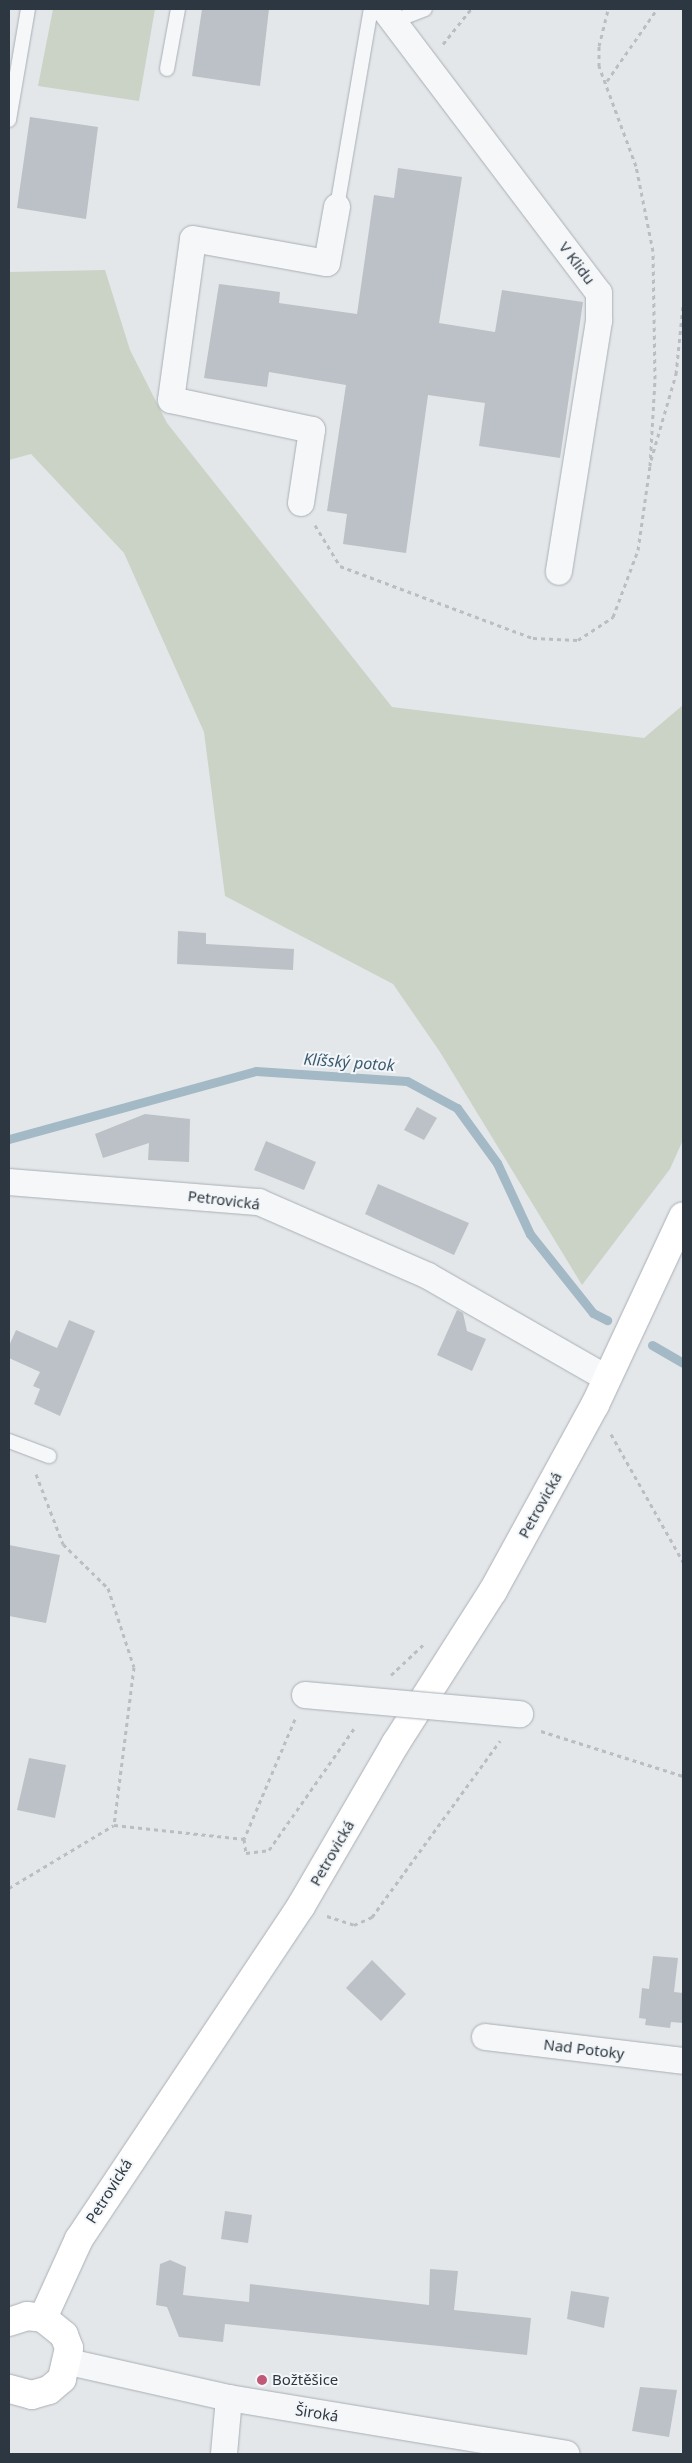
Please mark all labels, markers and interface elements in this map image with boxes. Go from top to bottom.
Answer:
street label: V Klidu [555,238,599,288]
water label: Klíšský potok [303,1049,395,1075]
street label: Petrovická [187,1187,261,1213]
street label: Petrovická [514,1469,566,1541]
street label: Petrovická [306,1817,358,1889]
street label: Nad Potoky [543,2035,625,2063]
street label: Petrovická [82,2155,136,2227]
place label: Božtěšice [272,2371,338,2389]
marker: Božtěšice [256,2374,268,2386]
street label: Široká [294,2401,340,2425]

